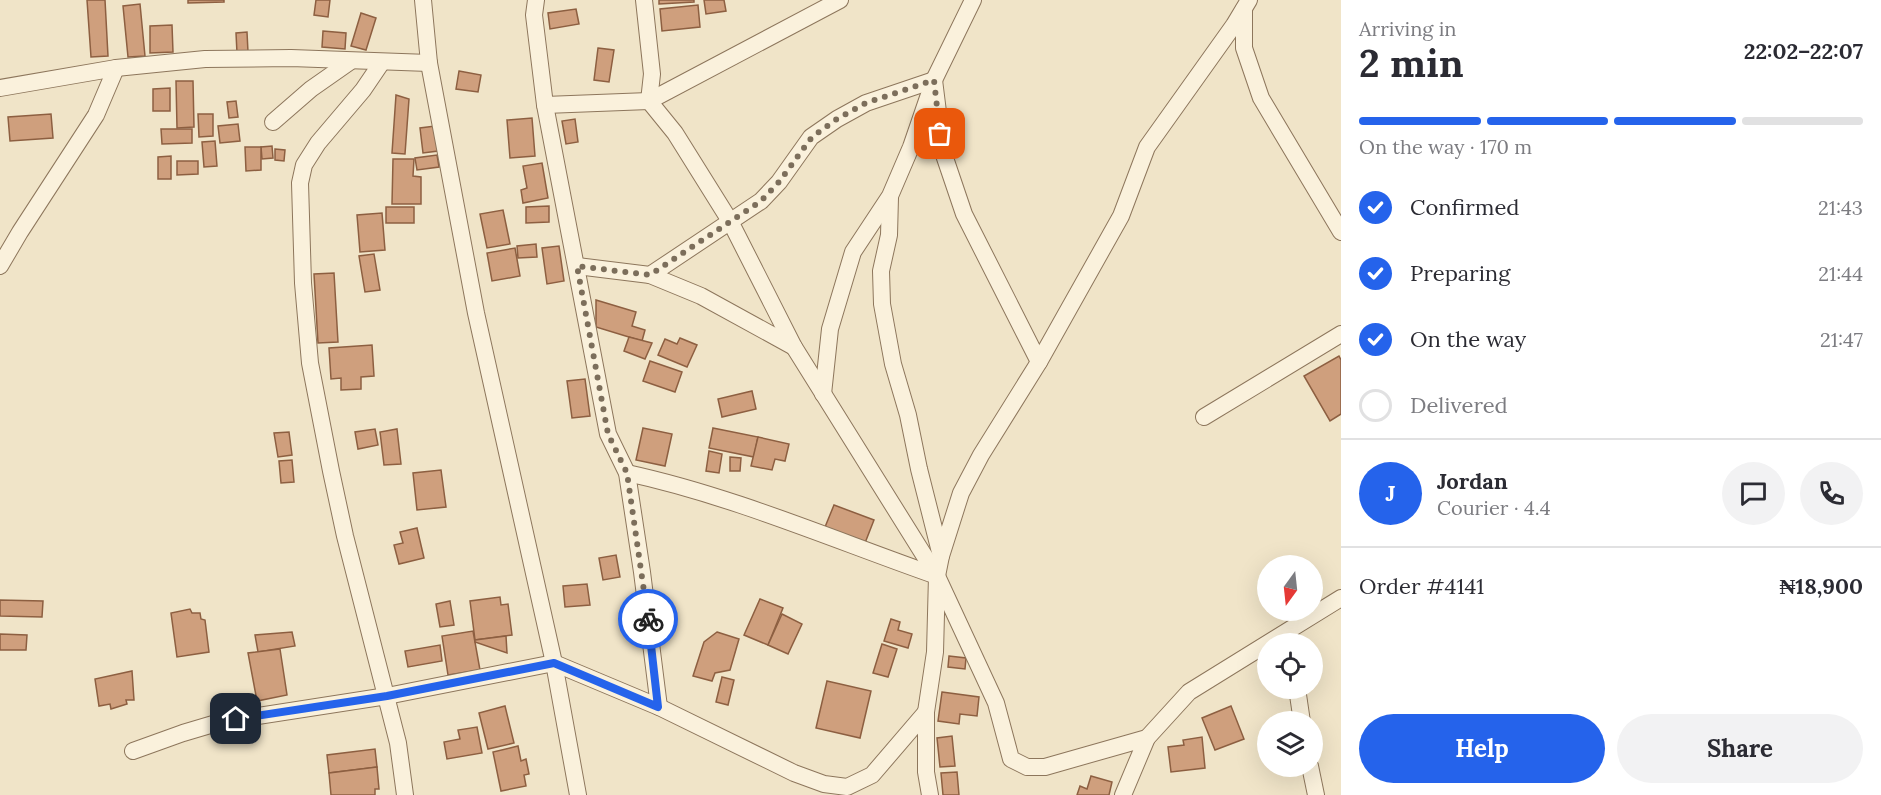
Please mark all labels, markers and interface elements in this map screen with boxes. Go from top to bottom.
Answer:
text: Arriving in [1359,16,1456,41]
text: 22:02–22:07 [1744,37,1863,65]
text: 2 min [1359,38,1464,88]
pin [914,108,965,159]
icon: bag [923,117,956,150]
text: On the way · 170 m [1359,134,1532,159]
icon: check [1359,191,1392,224]
text: Confirmed [1410,193,1519,221]
text: 21:43 [1818,195,1863,220]
icon: check [1359,257,1392,290]
text: Preparing [1410,259,1510,287]
text: 21:44 [1818,261,1863,286]
icon: check [1359,323,1392,356]
text: On the way [1410,325,1526,353]
text: 21:47 [1820,327,1863,352]
text: Delivered [1410,391,1508,419]
button: chat [1722,462,1785,525]
button: phone [1800,462,1863,525]
text: Jordan [1437,467,1508,495]
text: J [1386,479,1395,507]
text: Courier · 4.4 [1437,495,1551,520]
north arrow [1257,555,1323,621]
map controls [1257,555,1323,777]
text: Order #4141 [1359,572,1484,600]
text: ₦18,900 [1779,572,1863,600]
courier [618,589,678,649]
icon: bike [632,603,665,636]
button: locate [1257,633,1323,699]
pin [210,693,261,744]
icon: home [219,702,252,735]
button: layers [1257,711,1323,777]
button: Help [1359,714,1605,783]
button: Share [1617,714,1863,783]

